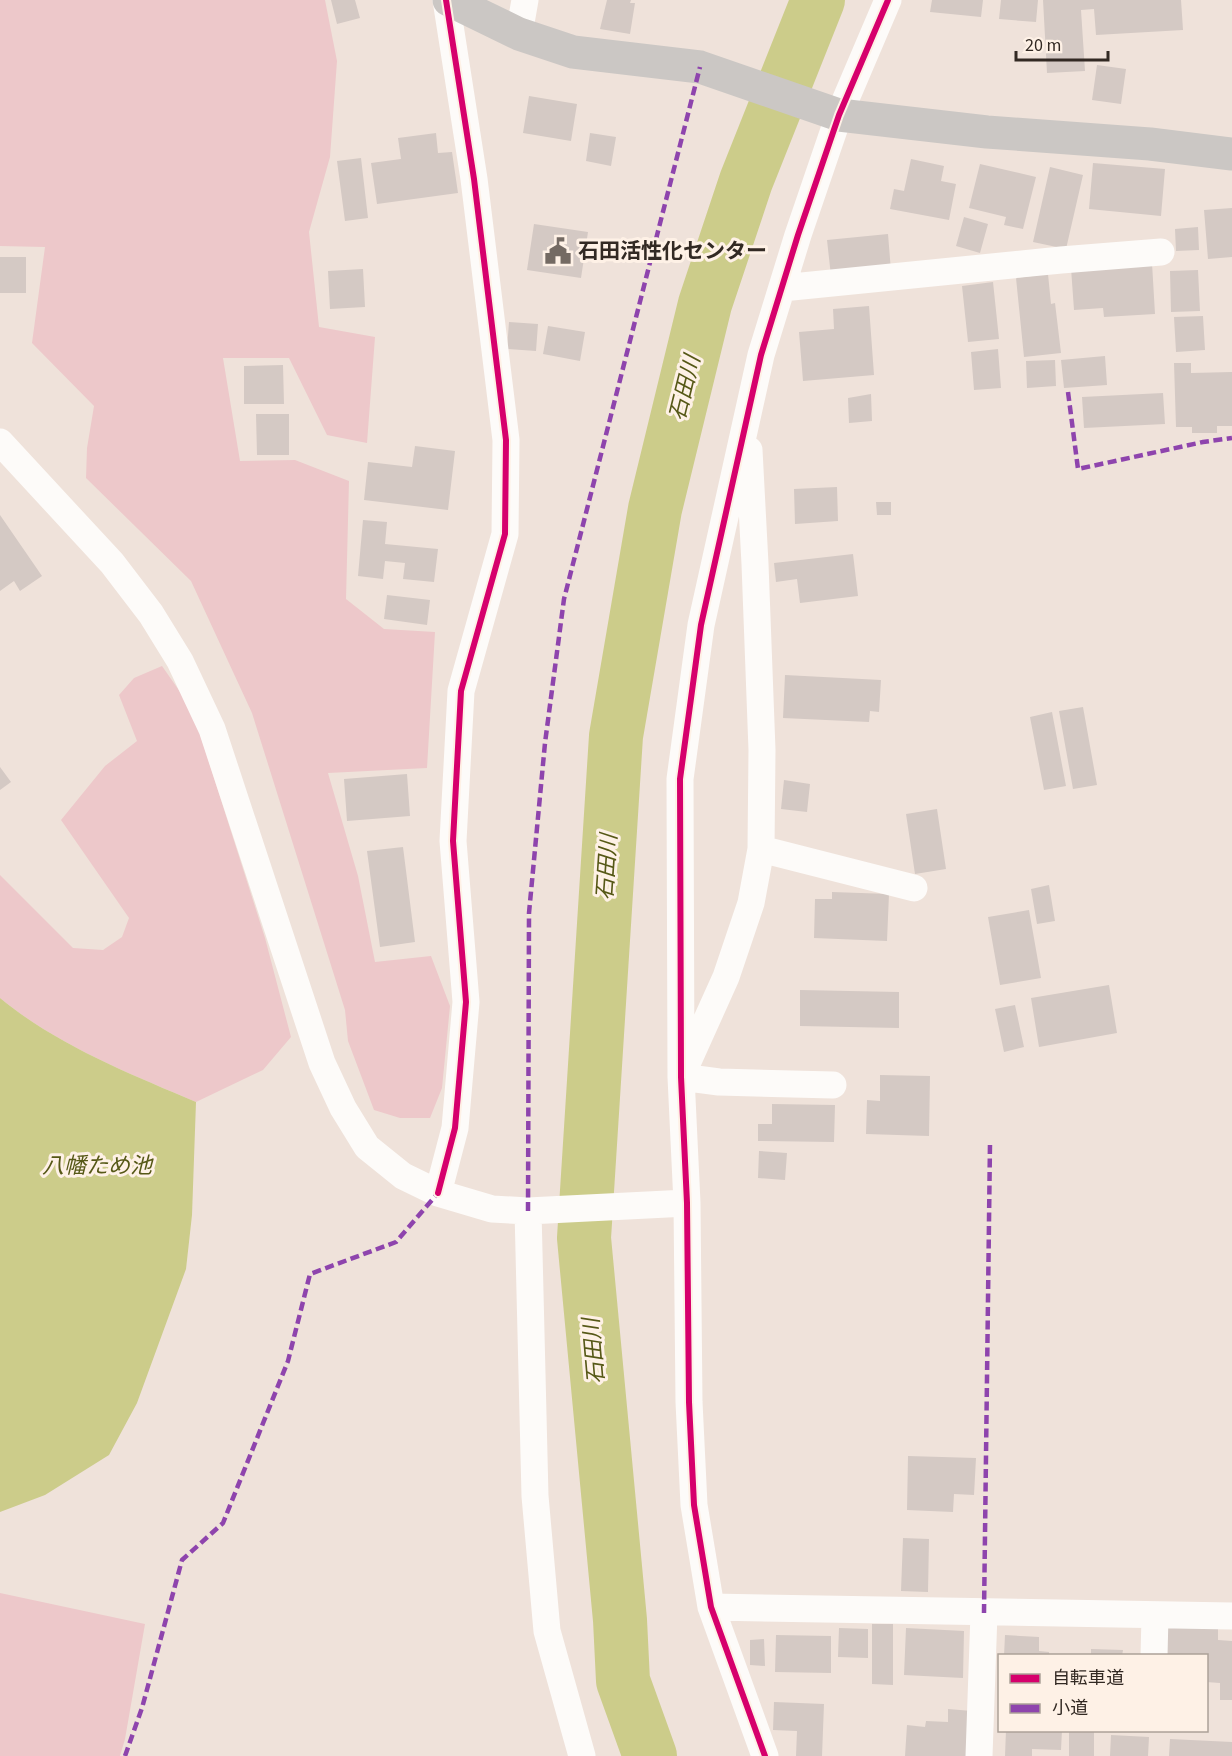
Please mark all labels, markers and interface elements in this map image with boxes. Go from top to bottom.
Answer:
scale bar [1016,24,1108,62]
text: 20 m [1025,33,1061,58]
public building icon: 石田活性化センター [543,236,573,266]
place label: 石田活性化センター [578,236,767,266]
water label: 石田川 [661,350,709,424]
water label: 石田川 [589,831,625,901]
water label: 八幡ため池 [42,1150,154,1182]
water label: 石田川 [575,1315,613,1385]
legend [998,1654,1208,1732]
text: 自転車道 [1052,1666,1124,1691]
text: 小道 [1052,1696,1088,1721]

